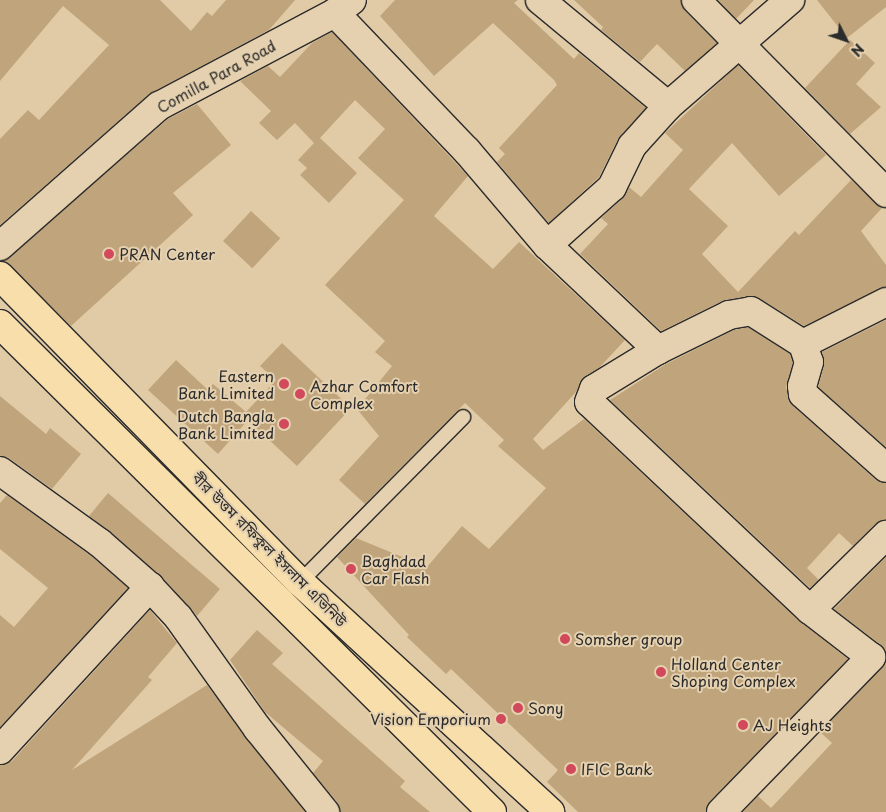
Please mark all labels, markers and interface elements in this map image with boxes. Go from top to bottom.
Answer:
north arrow [821,15,871,65]
street label: Comilla Para Road [153,35,279,117]
text: N [846,39,869,61]
place label: PRAN Center [119,245,217,263]
marker: PRAN Center [103,248,115,260]
place label: Eastern Bank Limited [178,366,274,401]
place label: Azhar Comfort Complex [310,376,418,411]
marker: Eastern Bank Limited [278,378,290,390]
marker: Azhar Comfort Complex [294,388,306,400]
place label: Dutch Bangla Bank Limited [176,406,274,441]
marker: Dutch Bangla Bank Limited [278,418,290,430]
street label: বীর উত্তম রফিকুল ইসলাম এভিনিউ [189,468,351,630]
place label: Baghdad Car Flash [361,551,431,586]
marker: Baghdad Car Flash [345,563,357,575]
place label: Somsher group [575,630,683,648]
marker: Somsher group [559,633,571,645]
place label: Holland Center Shoping Complex [671,654,796,689]
marker: Holland Center Shoping Complex [655,666,667,678]
place label: Sony [528,699,564,717]
marker: Sony [512,702,524,714]
place label: Vision Emporium [370,710,491,728]
marker: Vision Emporium [495,713,507,725]
place label: AJ Heights [753,716,832,734]
marker: AJ Heights [737,719,749,731]
place label: IFIC Bank [581,760,653,778]
marker: IFIC Bank [565,763,577,775]

